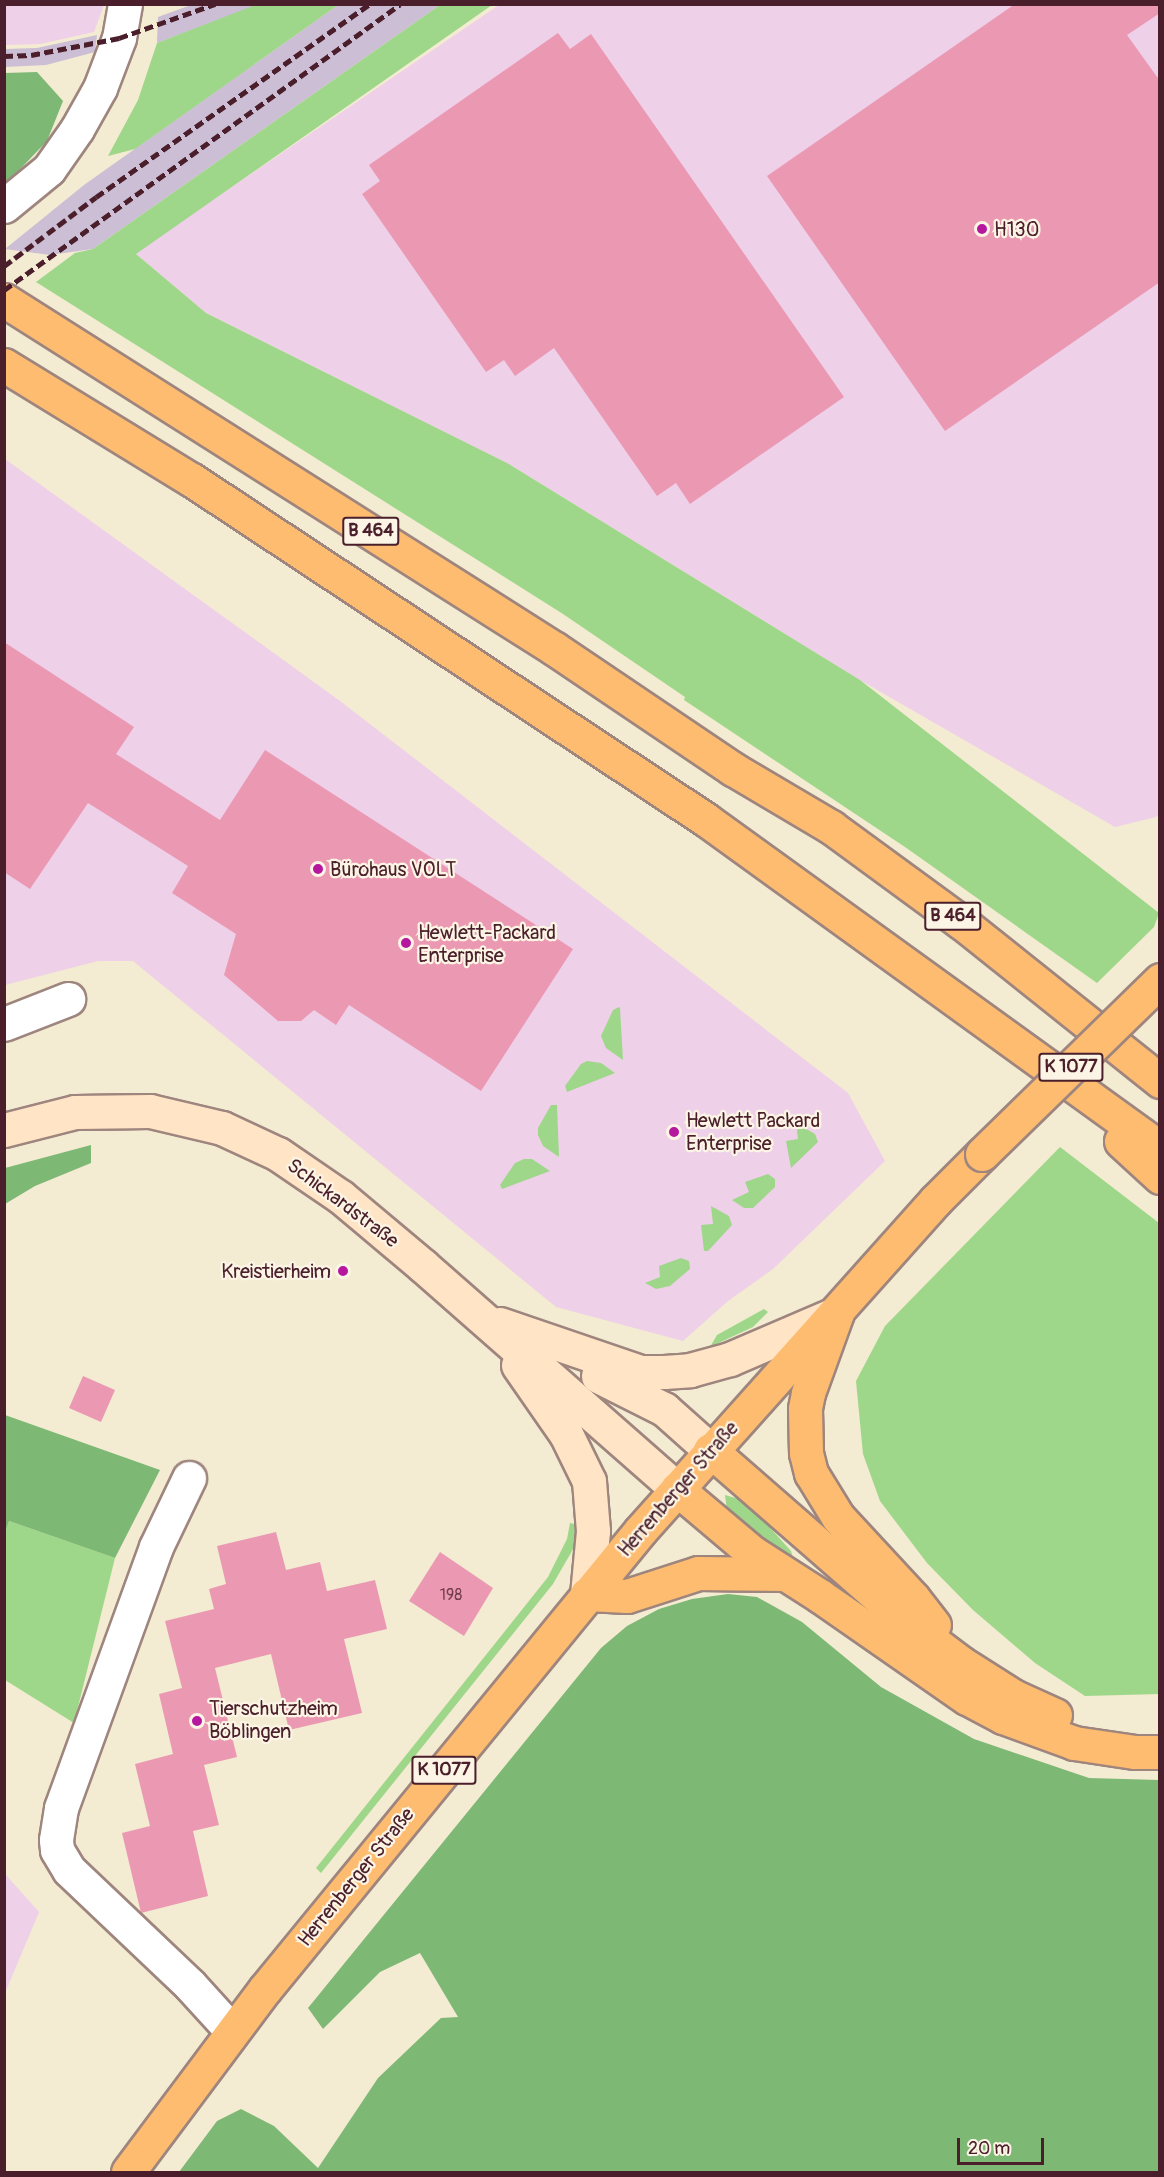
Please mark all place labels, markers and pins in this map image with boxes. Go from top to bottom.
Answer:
place label: H130 [994,217,1039,241]
marker: H130 [975,222,989,236]
place label: Bürohaus VOLT [330,857,456,881]
marker: Bürohaus VOLT [311,862,325,876]
place label: Hewlett-Packard Enterprise [418,920,556,967]
marker: Hewlett-Packard Enterprise [399,936,413,950]
place label: Hewlett Packard Enterprise [686,1108,820,1155]
marker: Hewlett Packard Enterprise [667,1125,681,1139]
place label: Kreistierheim [221,1259,331,1283]
marker: Kreistierheim [336,1264,350,1278]
place label: Tierschutzheim Böblingen [209,1697,338,1744]
marker: Tierschutzheim Böblingen [190,1714,204,1728]

